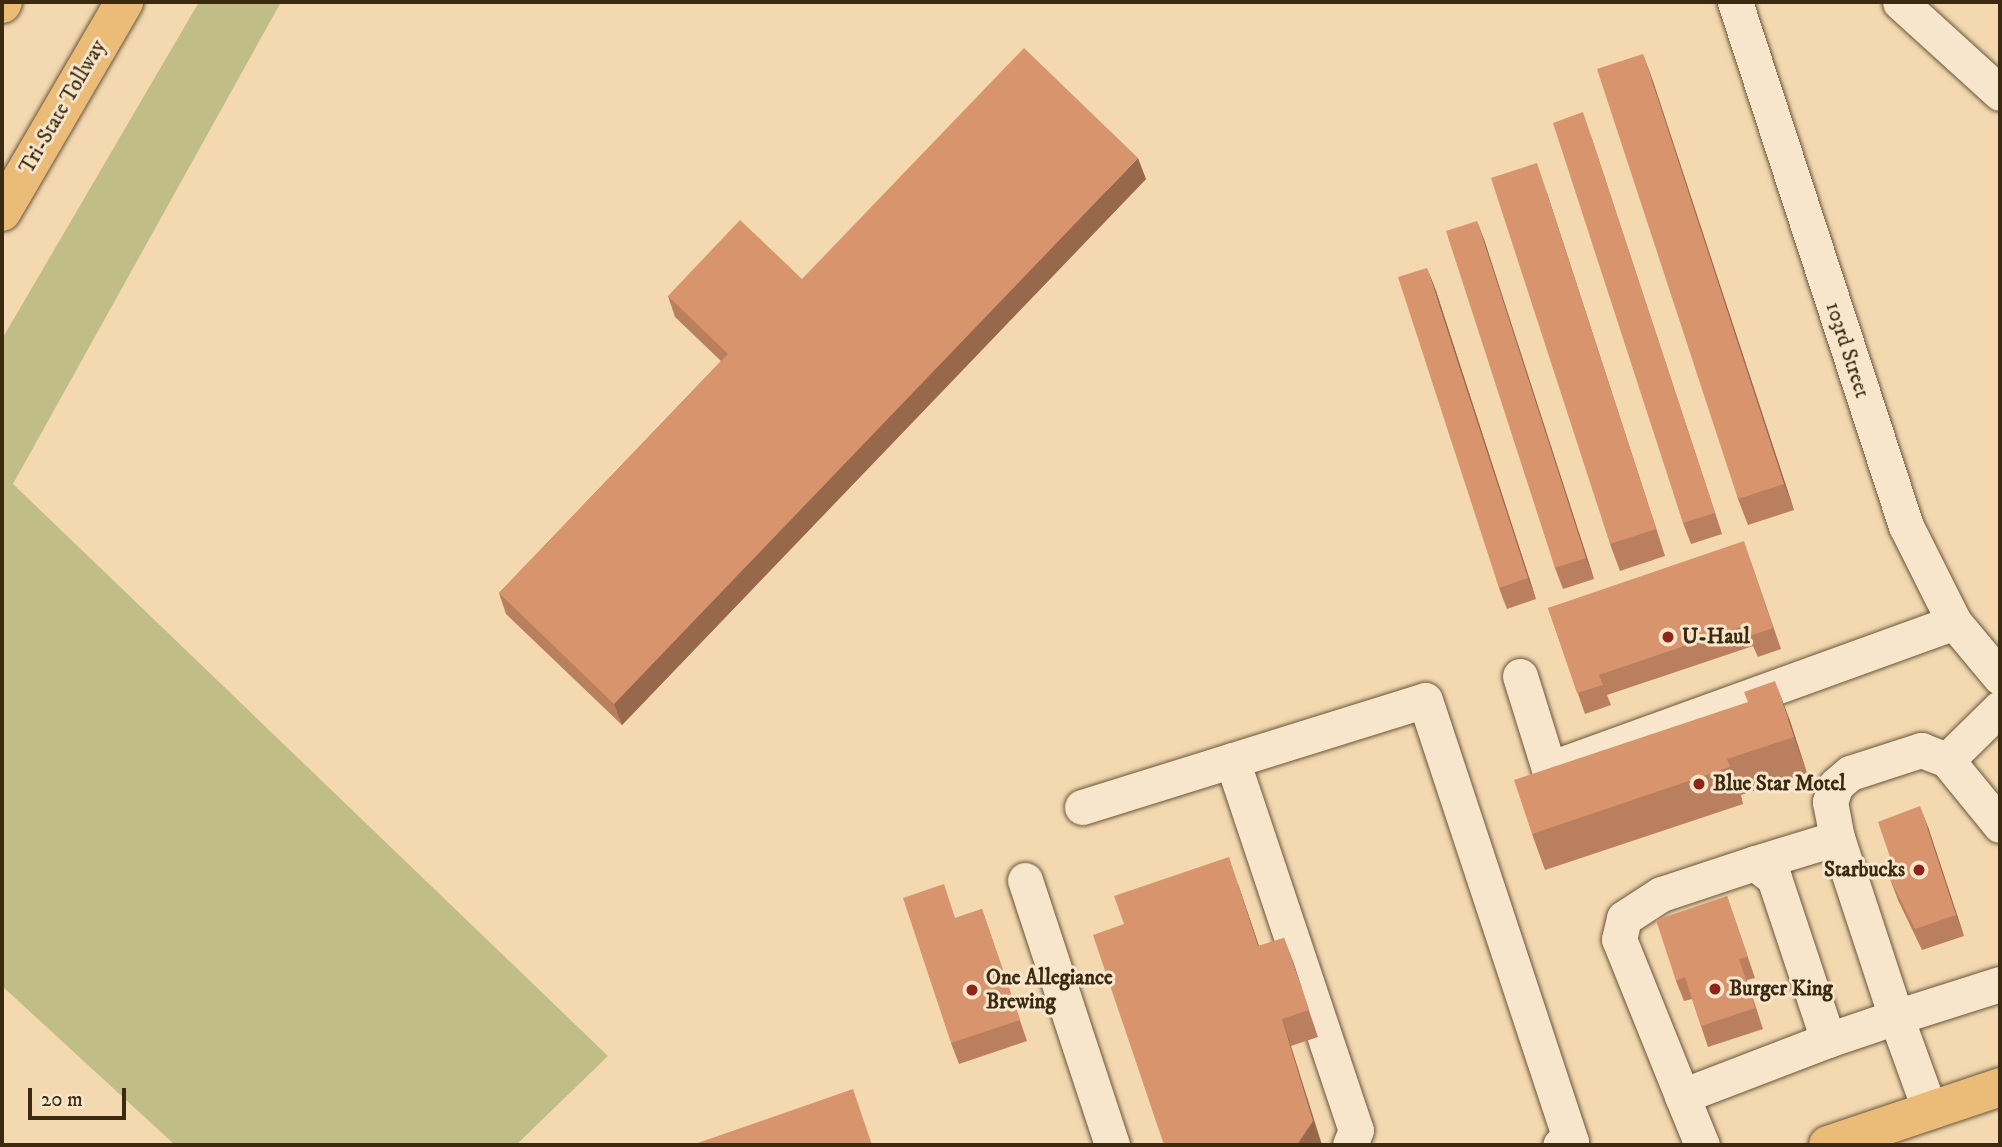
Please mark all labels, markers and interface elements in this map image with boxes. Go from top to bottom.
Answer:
street label: Tri-State Tollway [14,36,112,178]
street label: 103rd Street [1820,299,1874,401]
place label: U-Haul [1682,624,1750,650]
marker: U-Haul [1660,629,1676,645]
place label: Blue Star Motel [1713,771,1846,797]
marker: Blue Star Motel [1691,776,1707,792]
place label: Starbucks [1824,857,1905,883]
marker: Starbucks [1911,862,1927,878]
place label: One Allegiance Brewing [986,965,1113,1015]
place label: Burger King [1729,976,1833,1002]
marker: Burger King [1707,981,1723,997]
marker: One Allegiance Brewing [964,982,980,998]
scale bar [32,1074,130,1118]
text: 20 m [41,1087,83,1113]

